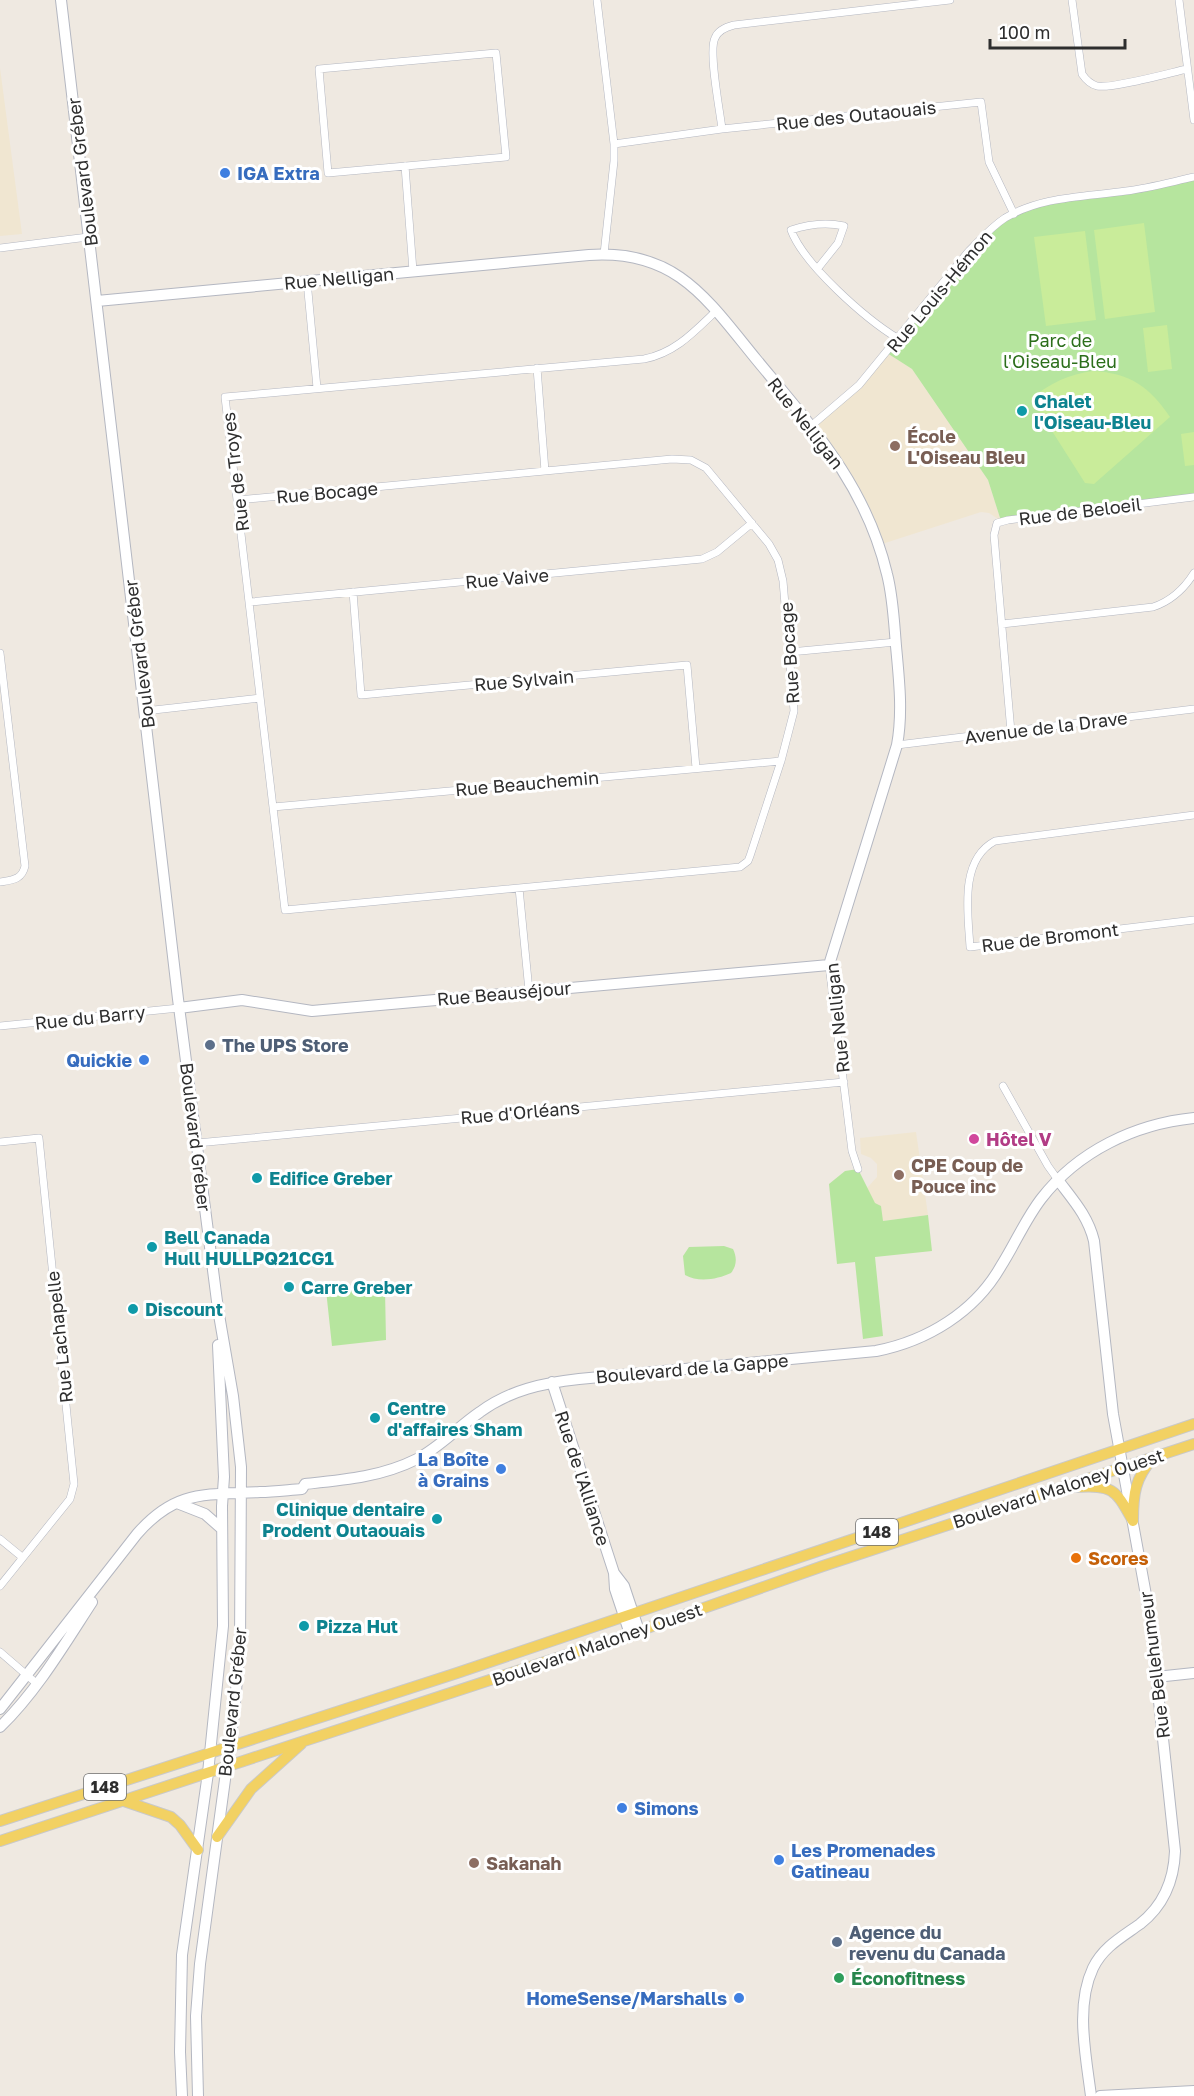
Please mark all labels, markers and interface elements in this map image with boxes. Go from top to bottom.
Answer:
scale bar [990,12,1125,50]
text: 100 m [999,21,1050,43]
street label: Boulevard Gréber [62,96,102,248]
street label: Rue des Outaouais [775,96,937,134]
place label: IGA Extra [237,162,320,184]
marker: IGA Extra [218,166,232,180]
street label: Rue Louis-Hémon [882,225,996,357]
street label: Rue Nelligan [283,262,395,294]
park label: Parc de l'Oiseau-Bleu [1003,329,1117,372]
street label: Rue Nelligan [763,373,849,473]
place label: Chalet l'Oiseau-Bleu [1034,390,1151,433]
marker: Chalet l'Oiseau-Bleu [1015,404,1029,418]
street label: Rue de Troyes [217,411,253,533]
place label: École L'Oiseau Bleu [907,425,1025,468]
marker: École L'Oiseau Bleu [888,439,902,453]
street label: Rue Bocage [275,477,379,507]
street label: Rue de Beloeil [1017,493,1143,529]
street label: Rue Vaive [464,563,550,593]
street label: Boulevard Gréber [119,578,159,730]
street label: Rue Bocage [774,601,804,705]
street label: Rue Sylvain [473,665,575,695]
street label: Avenue de la Drave [963,706,1129,748]
street label: Rue Beauchemin [454,766,600,800]
street label: Rue de Bromont [980,918,1120,956]
street label: Rue Nelligan [820,962,854,1074]
street label: Rue Beauséjour [436,976,572,1010]
street label: Rue du Barry [34,1000,146,1034]
place label: The UPS Store [222,1034,349,1056]
marker: The UPS Store [203,1038,217,1052]
place label: Quickie [66,1049,132,1071]
marker: Quickie [137,1053,151,1067]
street label: Boulevard Gréber [176,1061,216,1213]
street label: Rue d'Orléans [459,1096,581,1128]
place label: Hôtel V [986,1128,1052,1150]
marker: Hôtel V [967,1132,981,1146]
place label: CPE Coup de Pouce inc [911,1154,1024,1197]
place label: Edifice Greber [269,1167,392,1189]
marker: CPE Coup de Pouce inc [892,1168,906,1182]
marker: Edifice Greber [250,1171,264,1185]
place label: Bell Canada Hull HULLPQ21CG1 [164,1226,334,1269]
marker: Bell Canada Hull HULLPQ21CG1 [145,1240,159,1254]
street label: Rue Lachapelle [41,1270,77,1404]
place label: Carre Greber [301,1276,412,1298]
marker: Carre Greber [282,1280,296,1294]
place label: Discount [145,1298,223,1320]
marker: Discount [126,1302,140,1316]
street label: Boulevard de la Gappe [595,1349,789,1387]
place label: Centre d'affaires Sham [387,1397,522,1440]
street label: Rue de l'Alliance [551,1408,615,1548]
marker: Centre d'affaires Sham [368,1411,382,1425]
street label: Boulevard Maloney Ouest [950,1443,1166,1533]
place label: La Boîte à Grains [417,1448,489,1491]
marker: La Boîte à Grains [494,1462,508,1476]
place label: Clinique dentaire Prodent Outaouais [262,1498,425,1541]
marker: Clinique dentaire Prodent Outaouais [430,1512,444,1526]
road number: 148 [856,1519,898,1545]
place label: Scores [1088,1547,1149,1569]
marker: Scores [1069,1551,1083,1565]
street label: Rue Bellehumeur [1134,1590,1174,1740]
street label: Boulevard Maloney Ouest [489,1598,705,1690]
place label: Pizza Hut [316,1615,398,1637]
marker: Pizza Hut [297,1619,311,1633]
street label: Boulevard Gréber [213,1626,251,1778]
road number: 148 [84,1774,126,1800]
place label: Simons [634,1797,699,1819]
marker: Simons [615,1801,629,1815]
place label: Les Promenades Gatineau [791,1839,936,1882]
place label: Sakanah [486,1852,562,1874]
marker: Les Promenades Gatineau [772,1853,786,1867]
marker: Sakanah [467,1856,481,1870]
place label: Agence du revenu du Canada [849,1921,1006,1964]
marker: Agence du revenu du Canada [830,1935,844,1949]
place label: Éconofitness [851,1967,965,1989]
marker: Éconofitness [832,1971,846,1985]
place label: HomeSense/Marshalls [526,1987,727,2009]
marker: HomeSense/Marshalls [732,1991,746,2005]

